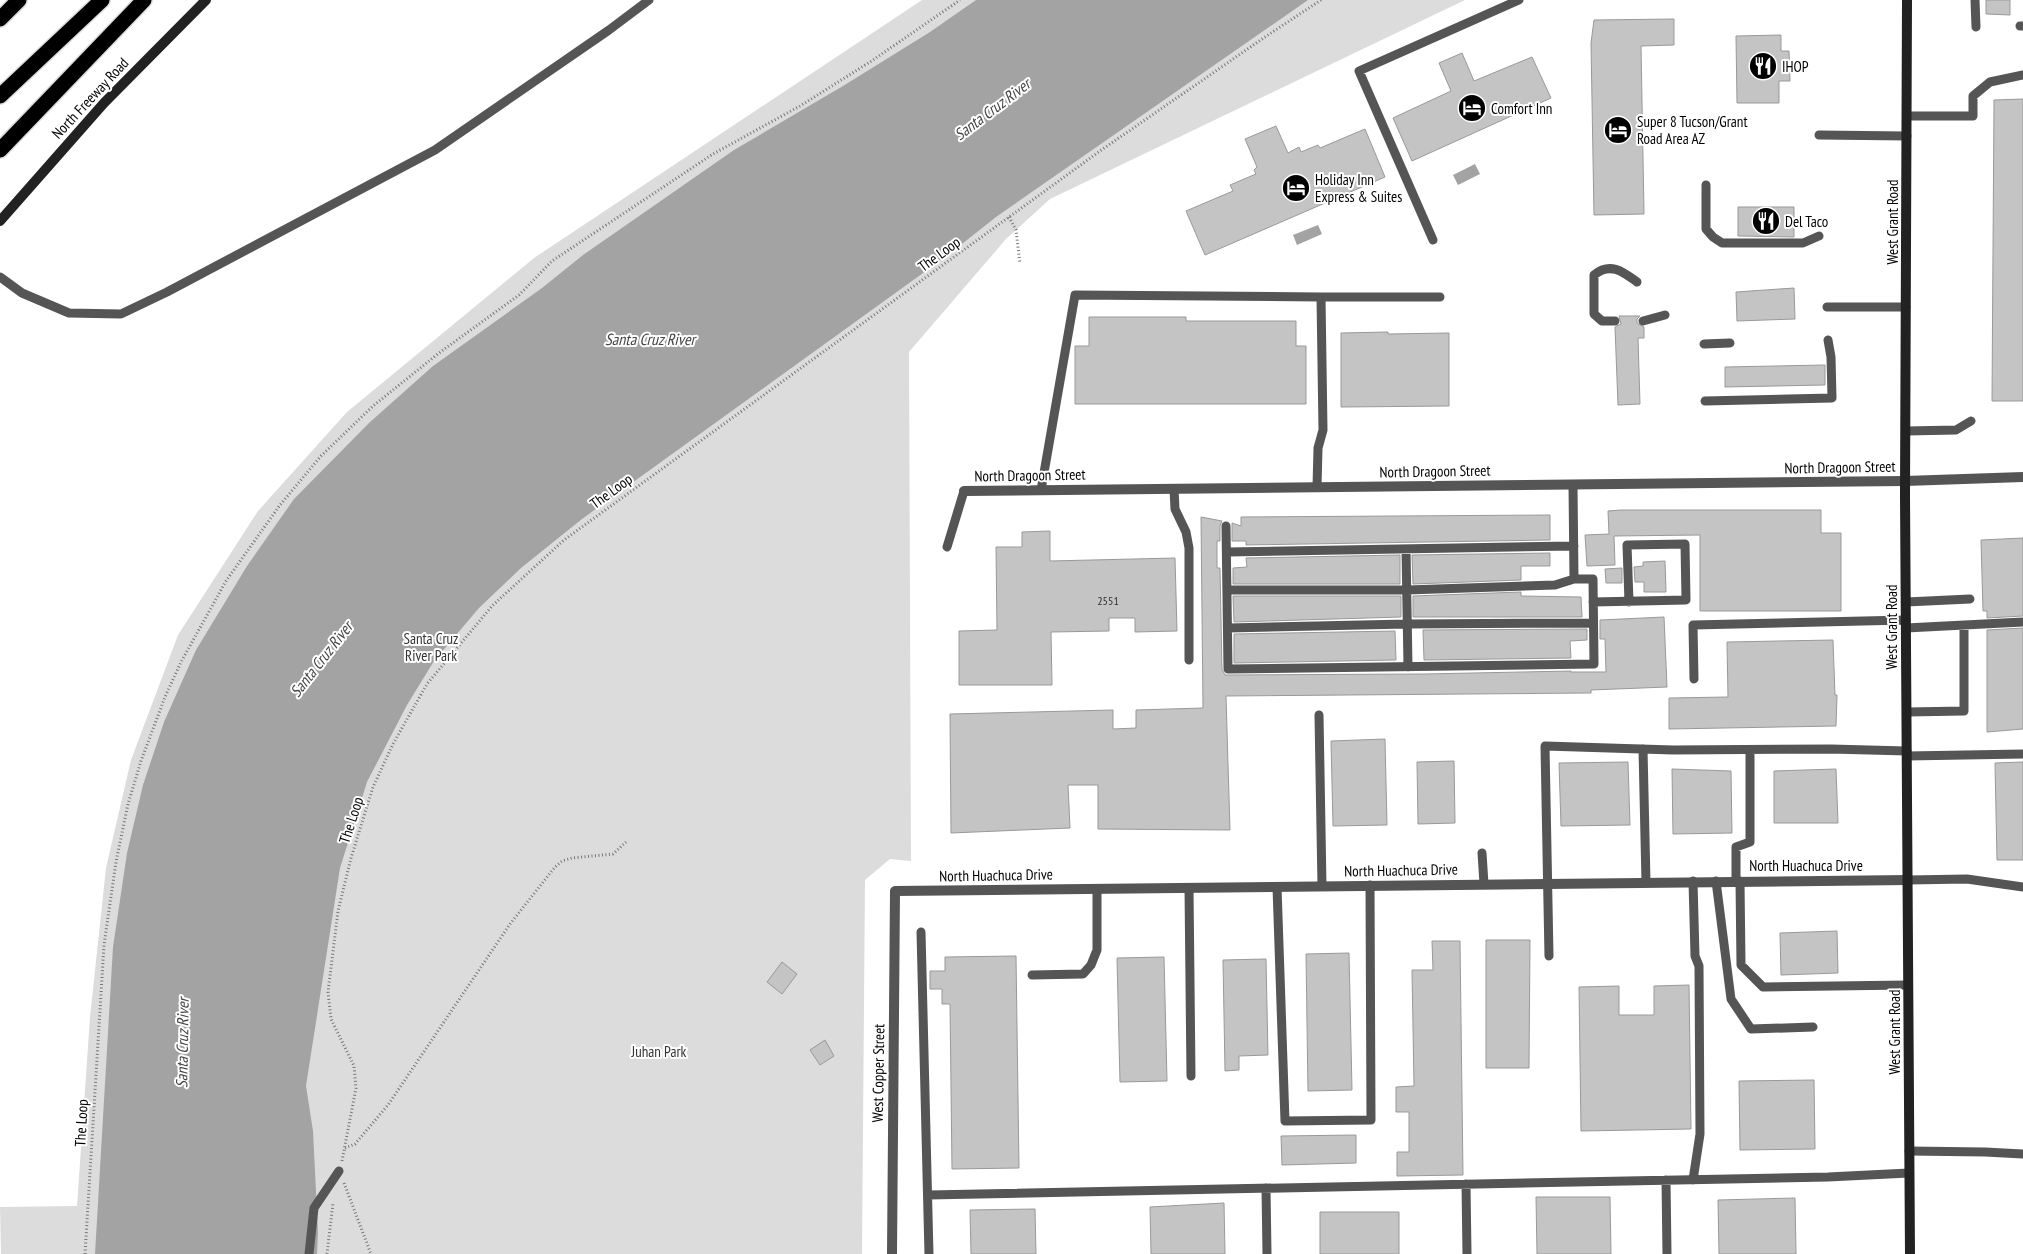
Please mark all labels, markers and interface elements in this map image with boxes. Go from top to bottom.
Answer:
restaurant icon: IHOP [1748,51,1778,81]
street label: North Freeway Road [48,53,132,143]
place label: IHOP [1782,57,1809,76]
water label: Santa Cruz River [950,72,1036,144]
hotel icon: Comfort Inn [1457,93,1487,123]
place label: Comfort Inn [1491,99,1552,118]
place label: Super 8 Tucson/Grant Road Area AZ [1637,112,1748,148]
hotel icon: Super 8 Tucson/Grant Road Area AZ [1603,115,1633,145]
place label: Holiday Inn Express & Suites [1315,170,1402,206]
hotel icon: Holiday Inn Express & Suites [1281,173,1311,203]
street label: West Grant Road [1883,179,1902,265]
restaurant icon: Del Taco [1751,206,1781,236]
place label: Del Taco [1785,212,1828,231]
street label: The Loop [914,232,964,276]
water label: Santa Cruz River [605,329,698,349]
street label: North Dragoon Street [1784,457,1896,477]
street label: North Dragoon Street [1379,461,1491,481]
street label: North Dragoon Street [974,465,1086,485]
street label: The Loop [586,469,636,513]
street label: West Grant Road [1882,584,1901,670]
house number: 2551 [1097,593,1119,608]
water label: Santa Cruz River [285,615,358,701]
park label: Santa Cruz River Park [403,629,459,665]
street label: The Loop [335,794,367,846]
street label: North Huachuca Drive [1749,856,1863,875]
street label: North Huachuca Drive [1344,860,1458,880]
street label: North Huachuca Drive [939,865,1053,885]
street label: West Grant Road [1885,989,1904,1075]
water label: Santa Cruz River [171,995,193,1088]
street label: West Copper Street [868,1024,888,1122]
park label: Juhan Park [631,1042,687,1061]
street label: The Loop [70,1099,92,1147]

